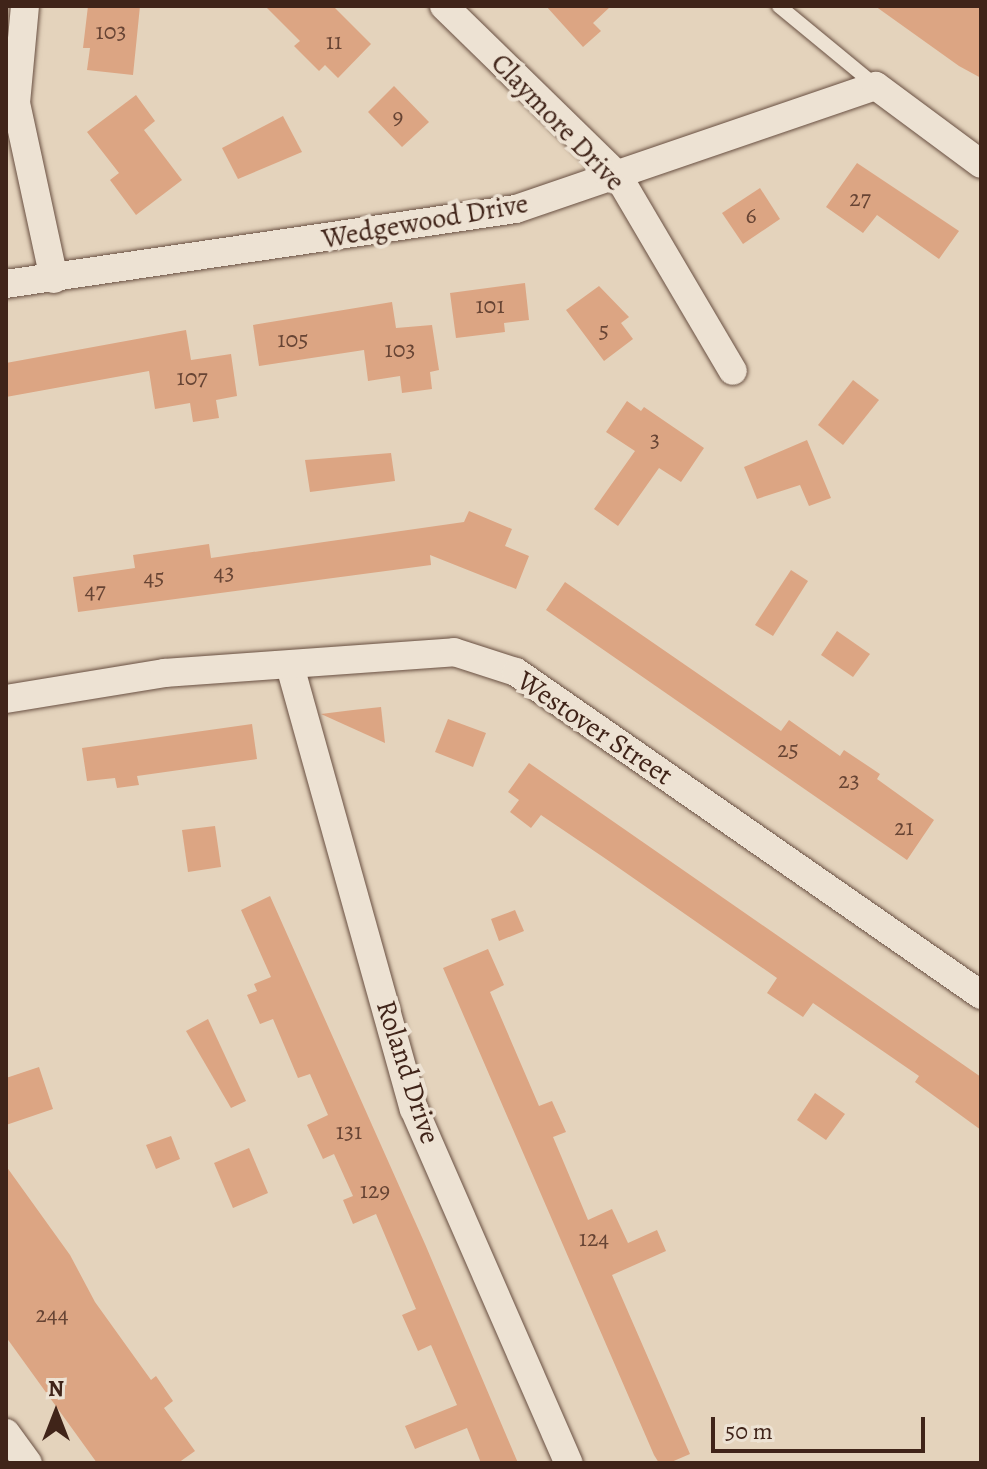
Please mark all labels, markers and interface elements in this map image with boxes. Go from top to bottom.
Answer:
house number: 103 [96,18,126,46]
house number: 11 [326,28,342,56]
street label: Claymore Drive [484,46,632,198]
house number: 9 [393,103,403,131]
house number: 27 [849,185,871,213]
street label: Wedgewood Drive [319,186,531,256]
house number: 6 [745,202,757,230]
house number: 101 [475,292,505,320]
house number: 5 [599,317,609,345]
house number: 105 [277,326,309,354]
house number: 103 [385,336,415,364]
house number: 107 [176,364,208,392]
house number: 3 [650,426,660,454]
house number: 43 [214,559,234,587]
house number: 45 [143,564,165,592]
house number: 47 [85,577,105,605]
street label: Westover Street [511,664,679,792]
house number: 25 [777,736,799,764]
house number: 23 [838,767,860,795]
house number: 21 [894,814,914,842]
street label: Roland Drive [369,996,447,1148]
house number: 131 [336,1118,362,1146]
house number: 129 [360,1177,390,1205]
house number: 124 [579,1225,609,1253]
house number: 244 [35,1301,69,1329]
north arrow [16,1373,96,1453]
text: N [48,1374,64,1404]
scale bar [715,1401,929,1451]
text: 50 m [725,1415,773,1447]

